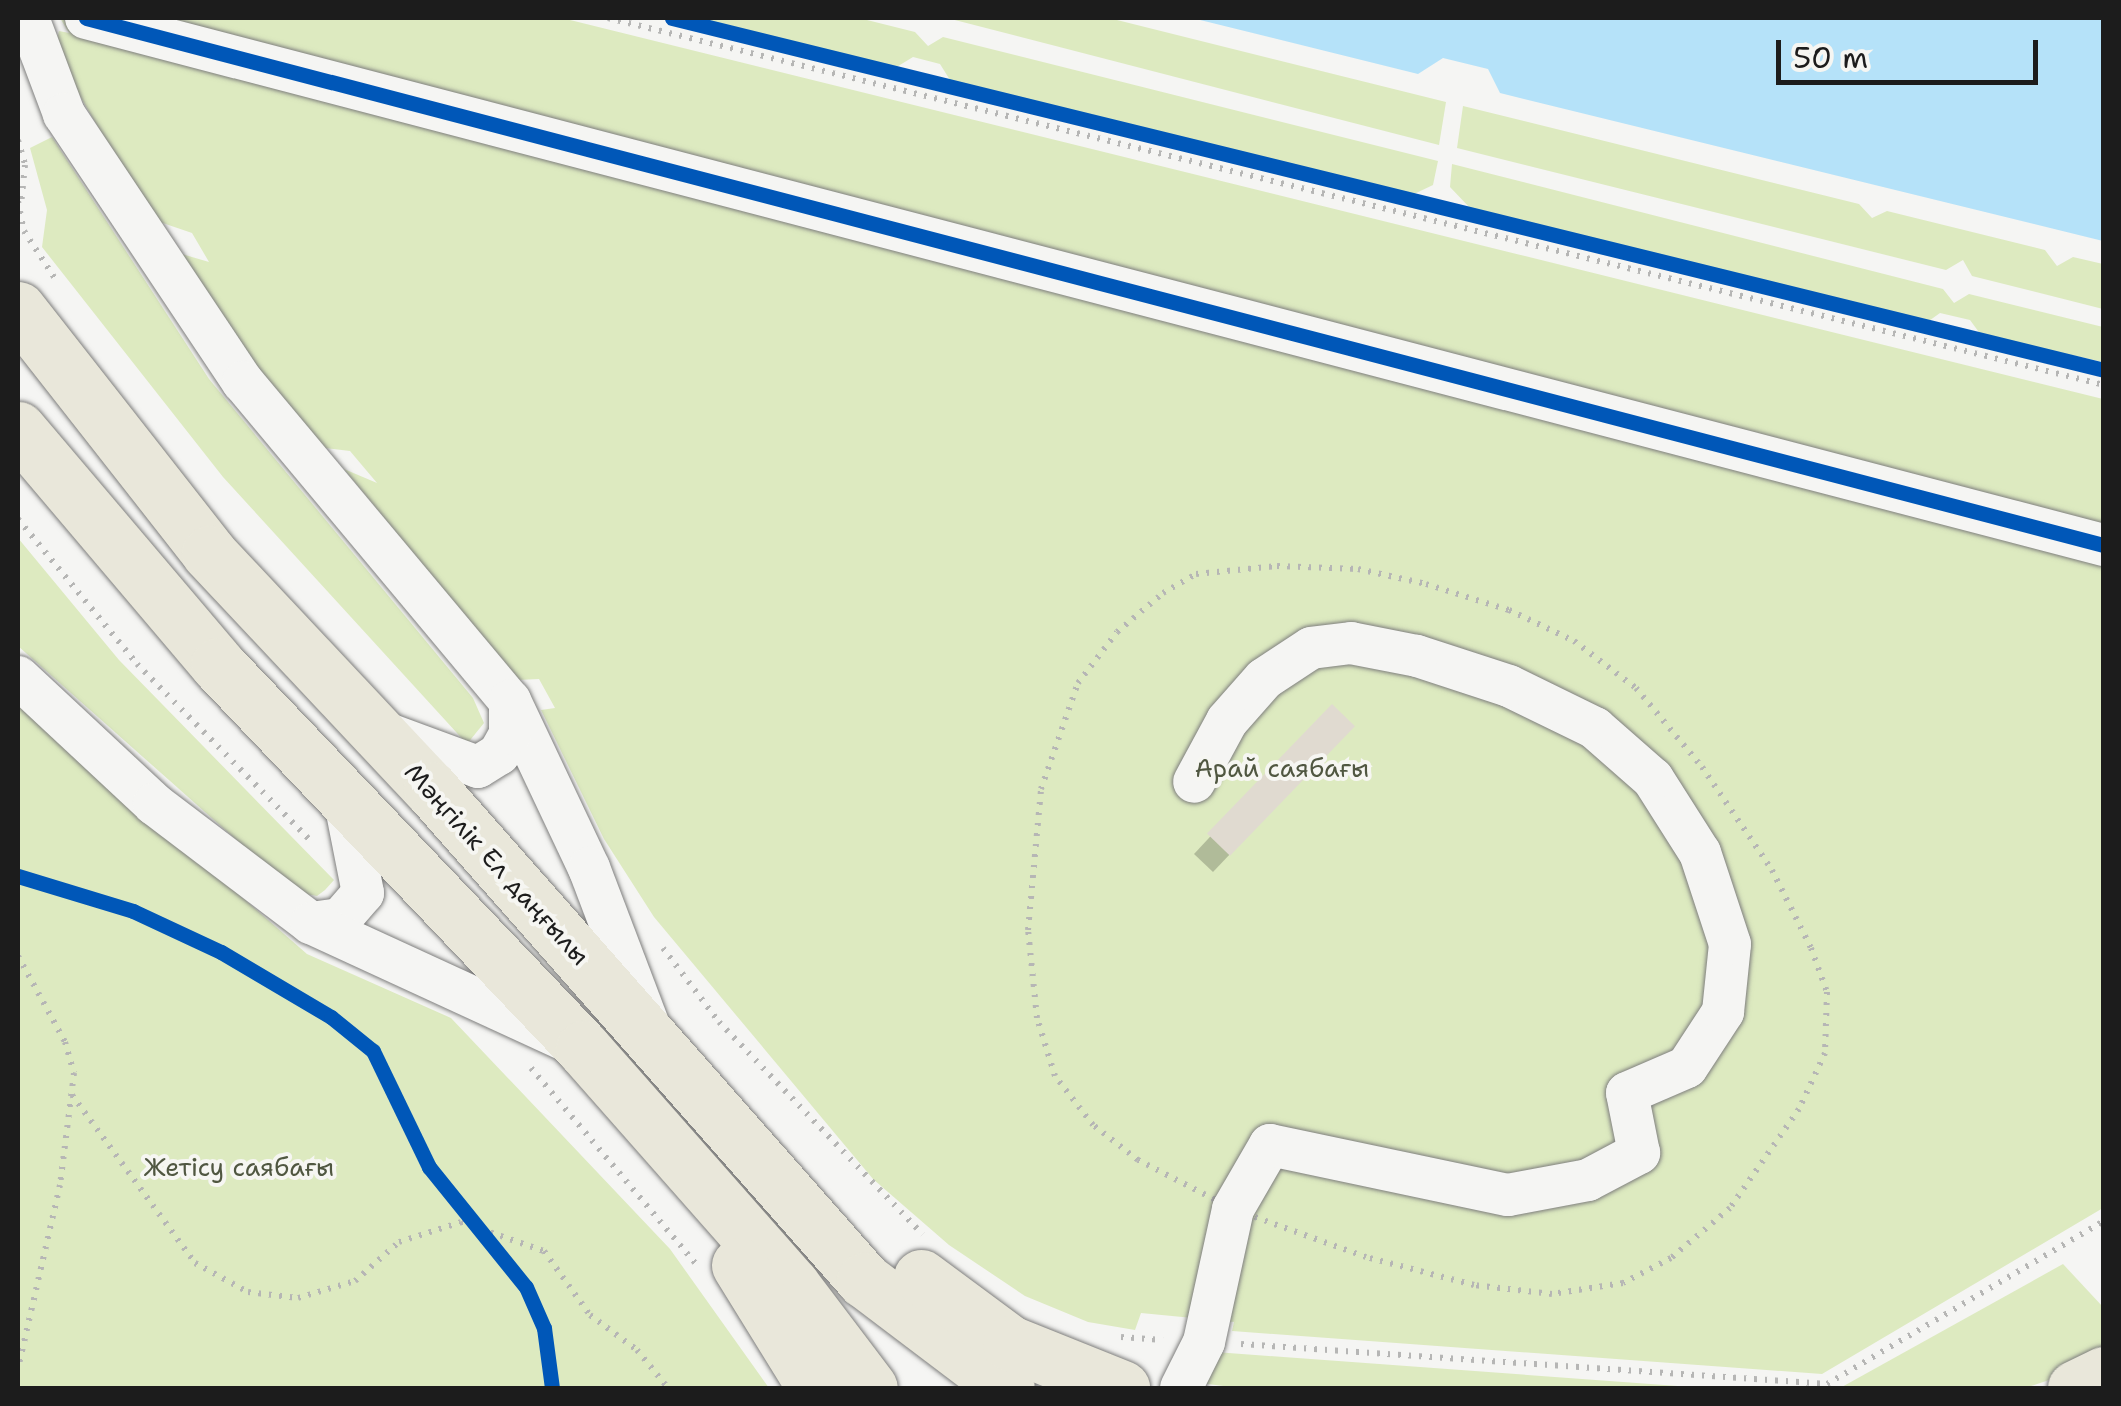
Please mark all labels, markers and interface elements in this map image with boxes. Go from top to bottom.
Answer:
scale bar [1781,20,2044,82]
text: 50 m [1793,37,1868,78]
park label: Арай саябағы [1195,753,1369,783]
street label: Мәңгілік Ел даңғылы [399,757,595,971]
park label: Жетісу саябағы [144,1152,334,1182]

